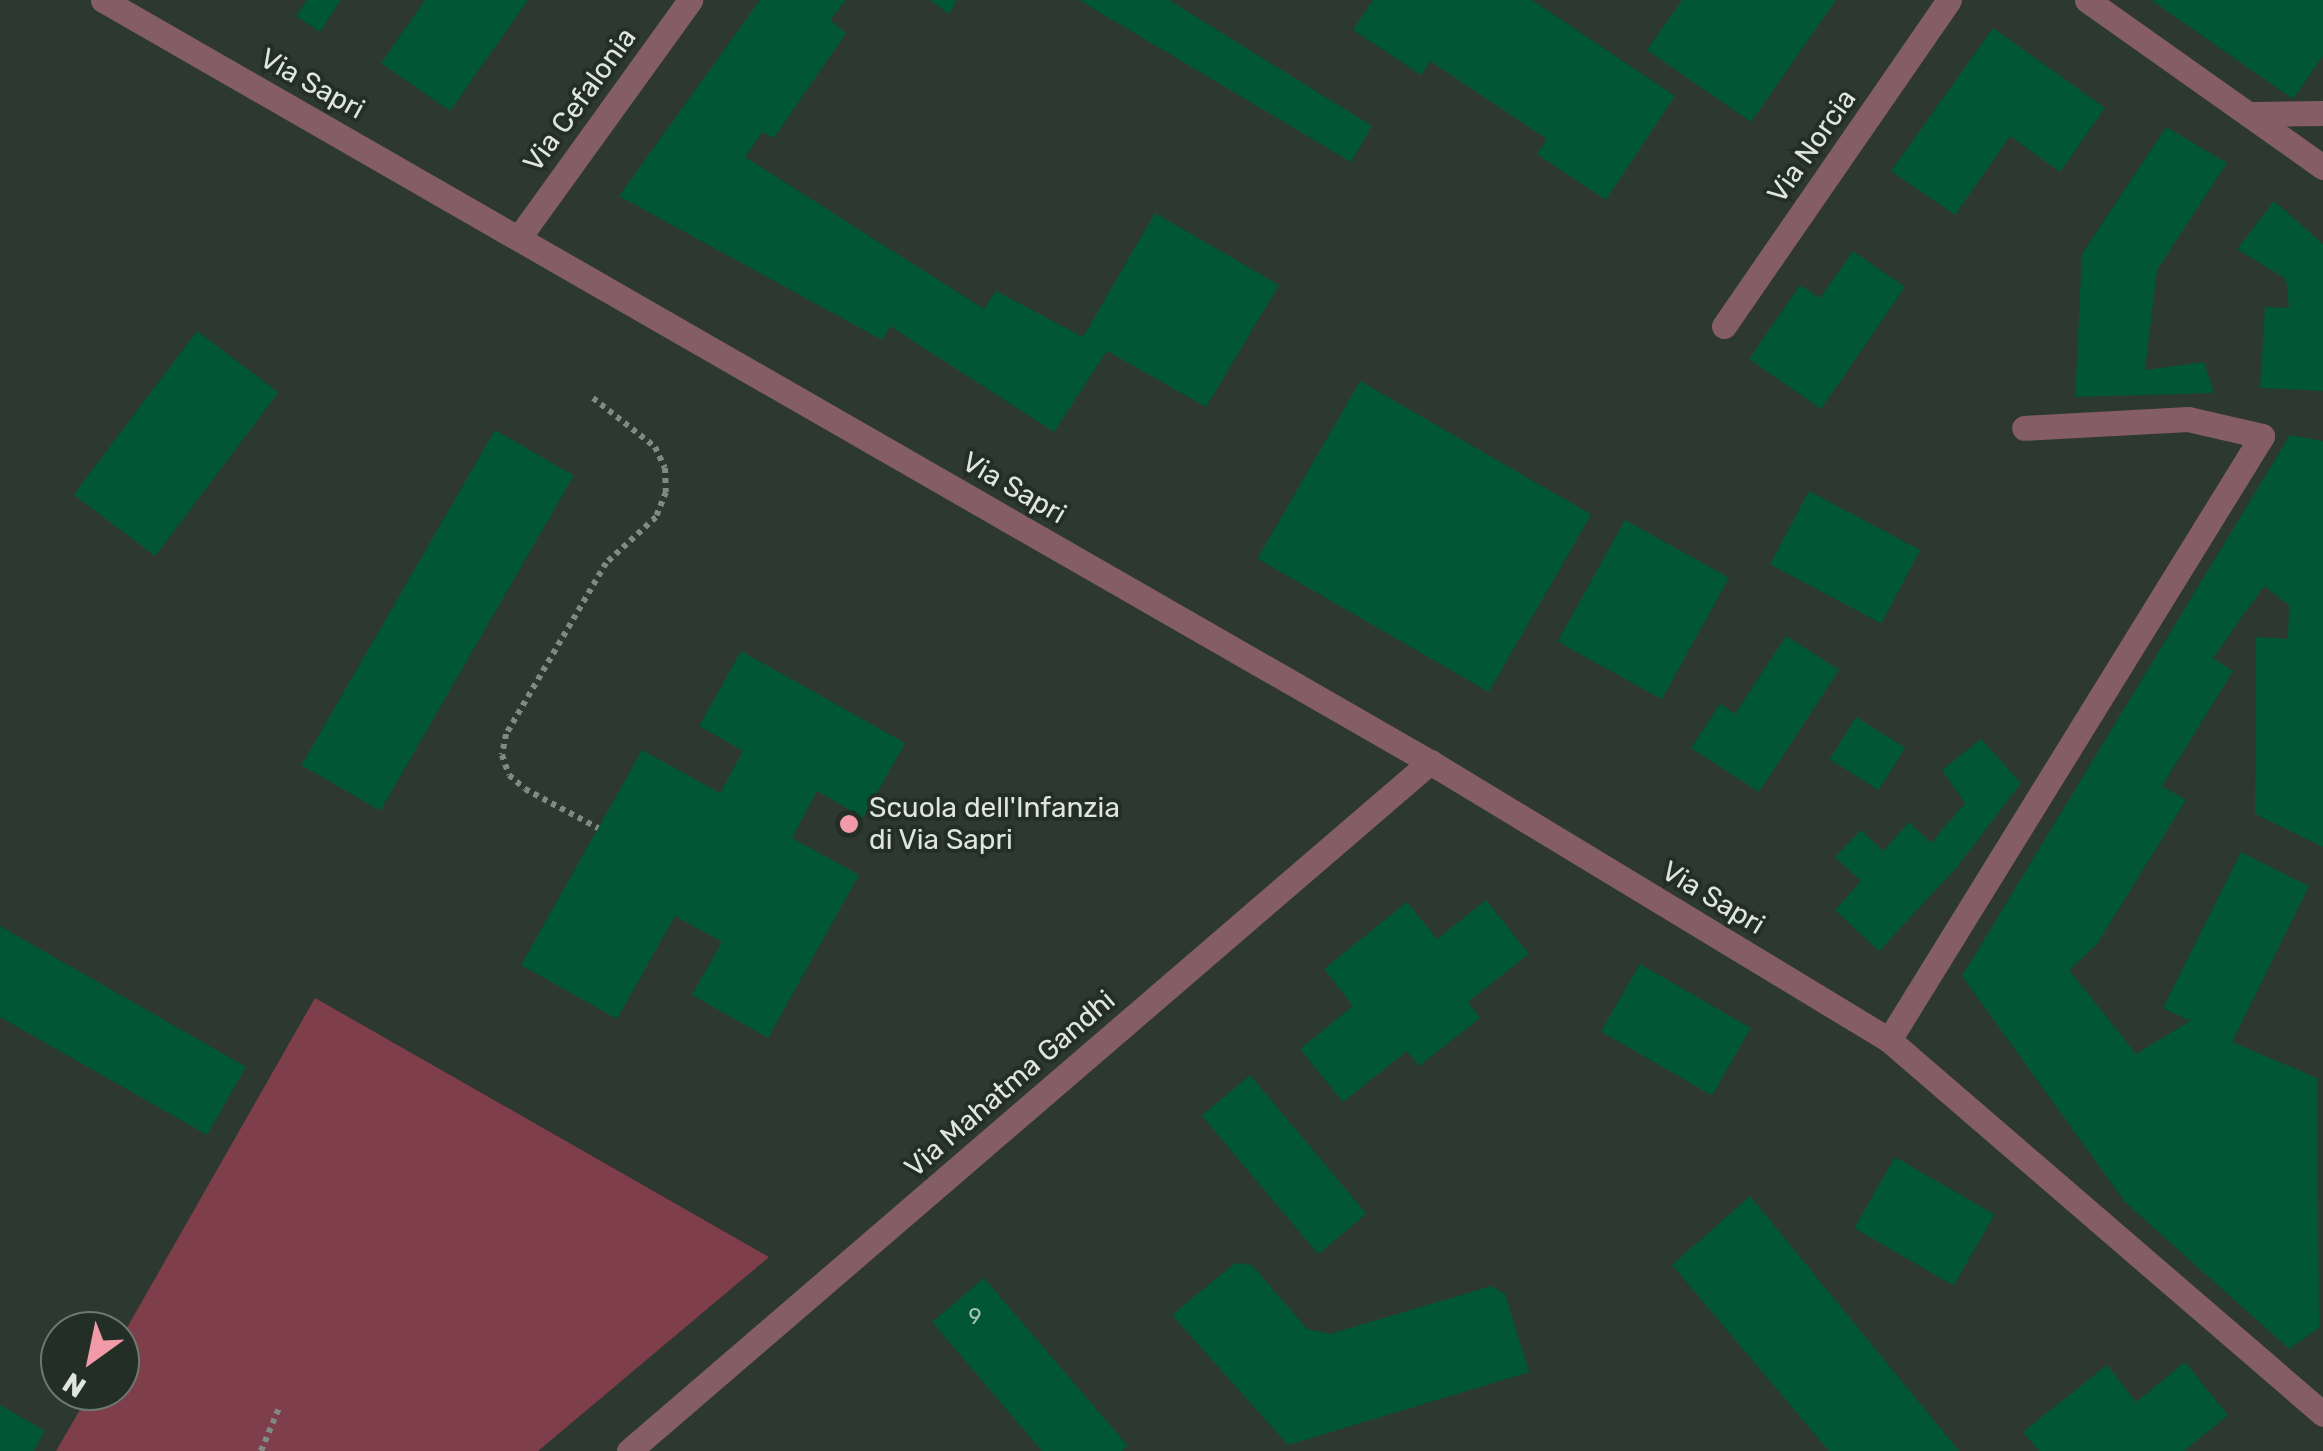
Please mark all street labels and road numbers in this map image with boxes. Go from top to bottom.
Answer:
street label: Via Cefalonia [517,22,643,178]
street label: Via Sapri [254,42,370,126]
street label: Via Norcia [1761,83,1863,209]
street label: Via Sapri [956,445,1072,531]
street label: Via Sapri [1655,854,1771,942]
street label: Via Mahatma Gandhi [898,984,1122,1184]

